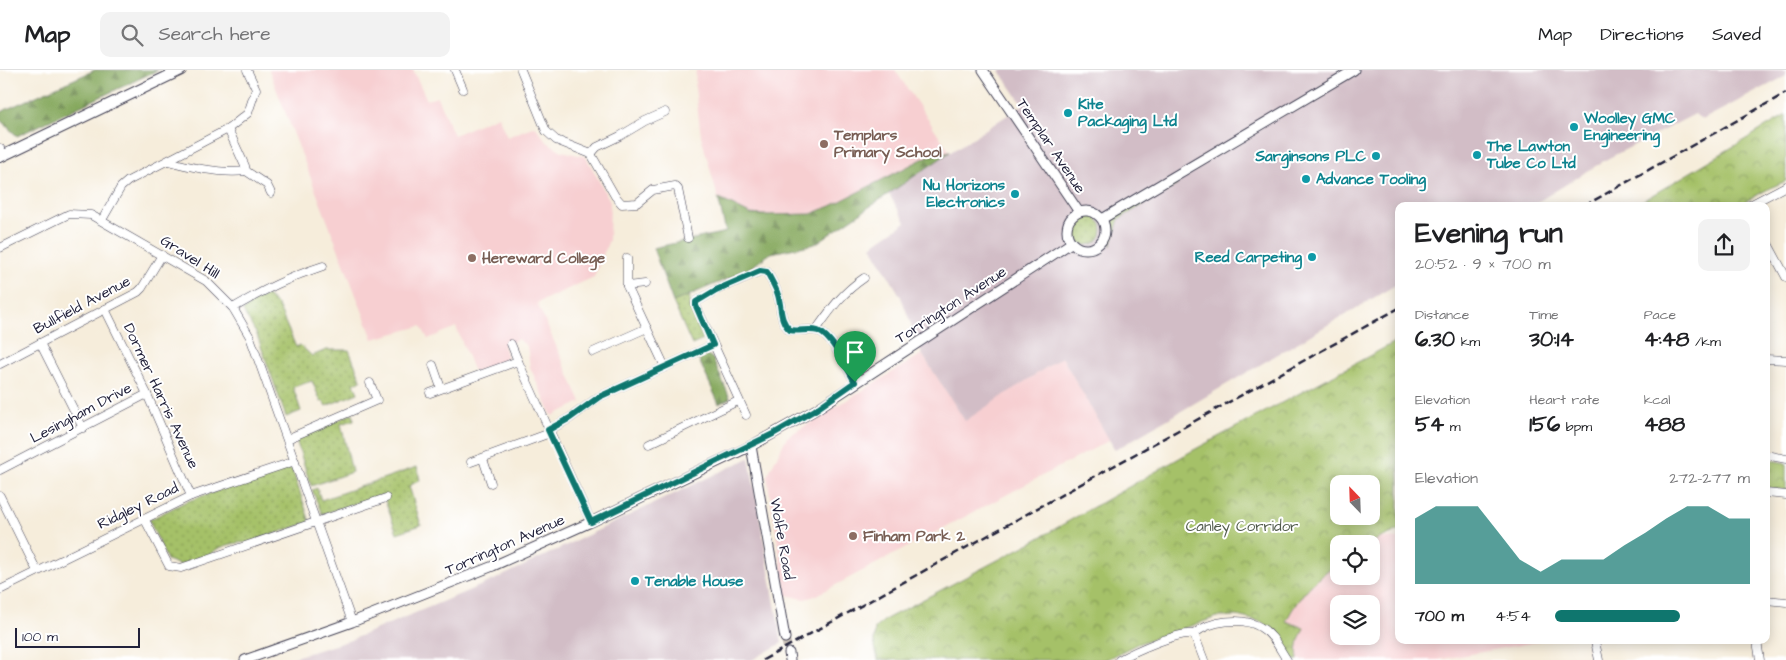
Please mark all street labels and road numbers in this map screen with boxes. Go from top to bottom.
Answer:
street label: Templar Avenue [1011,94,1091,198]
street label: Gravel Hill [156,230,224,284]
street label: Torrington Avenue [891,261,1011,350]
street label: Bullfield Avenue [30,271,134,339]
street label: Dormer Harris Avenue [118,320,204,472]
street label: Lesingham Drive [26,377,136,450]
street label: Ridgley Road [94,477,183,536]
street label: Wolfe Road [765,497,800,582]
street label: Torrington Avenue [442,509,568,582]

